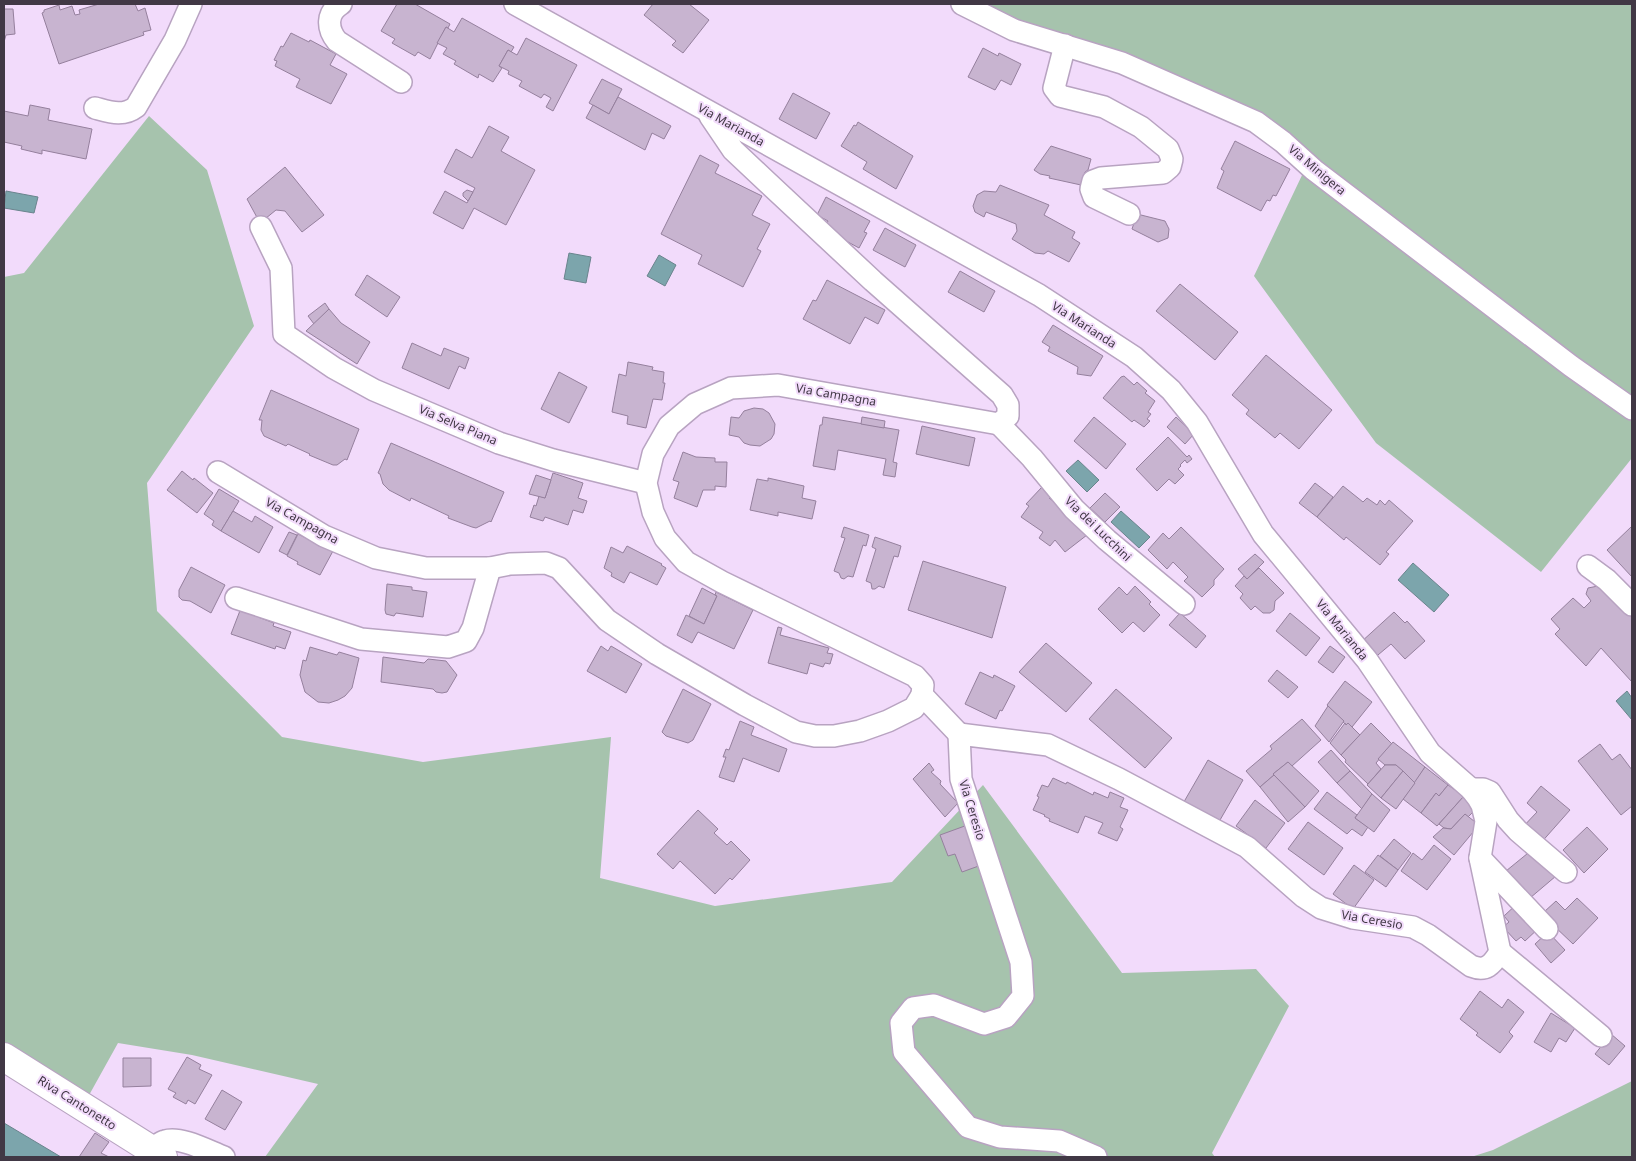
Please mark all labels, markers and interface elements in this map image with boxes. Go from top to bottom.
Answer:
street label: Via Marianda [695,99,768,150]
street label: Via Minigera [1285,141,1350,199]
street label: Via Marianda [1049,297,1120,352]
street label: Via Campagna [795,379,878,410]
street label: Via Selva Piana [416,400,500,449]
street label: Via dei Lucchini [1061,492,1135,565]
street label: Via Campagna [263,493,342,548]
street label: Via Marianda [1312,596,1372,664]
street label: Via Ceresio [955,778,990,842]
street label: Via Ceresio [1340,906,1404,933]
street label: Riva Cantonetto [35,1072,120,1134]

